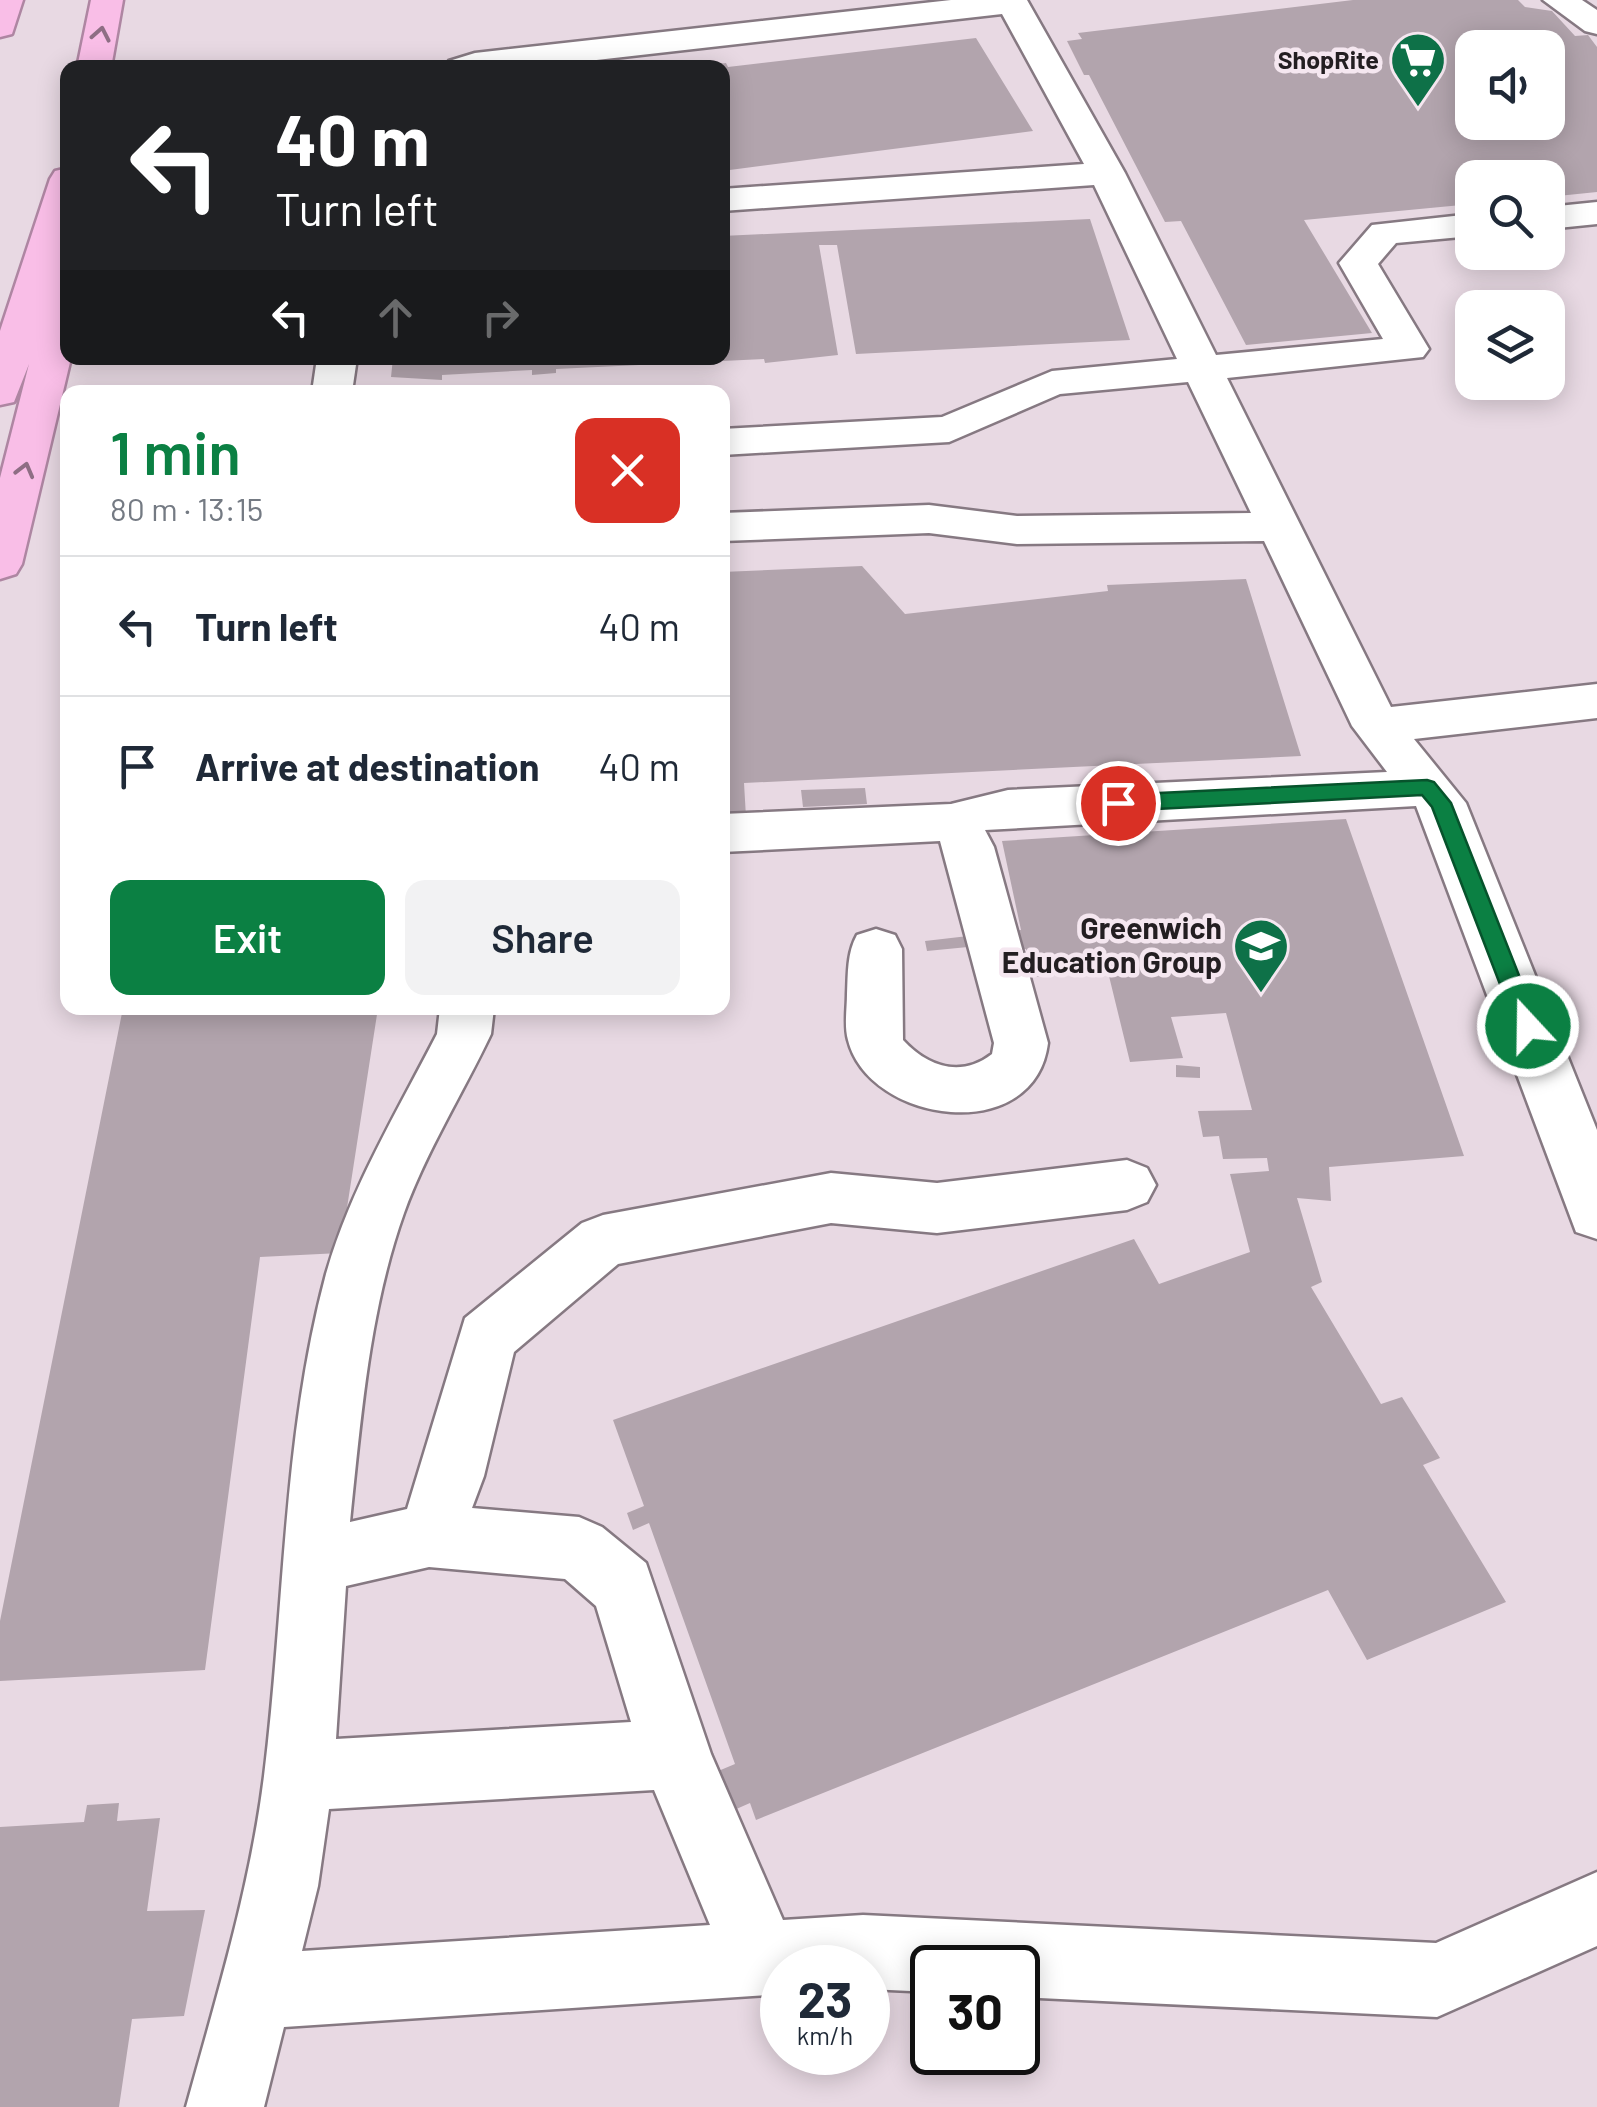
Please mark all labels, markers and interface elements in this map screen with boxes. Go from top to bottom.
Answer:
one-way arrow [89,26,110,43]
supermarket icon: ShopRite [1388,30,1448,109]
map controls [1455,30,1565,400]
button: sound [1455,30,1565,140]
place label: ShopRite [1278,44,1379,74]
text: 40 m [275,96,430,180]
icon: left [110,100,240,230]
button: search [1455,160,1565,270]
text: Turn left [275,181,439,235]
icon: left [263,290,318,345]
icon: ahead [368,290,423,345]
icon: right [473,290,528,345]
button: layers [1455,290,1565,400]
text: 1 min [110,415,241,487]
button: close [575,418,680,523]
one-way arrow [13,462,34,479]
text: 80 m · 13:15 [110,489,263,527]
icon: left [110,599,165,654]
text: Turn left [195,603,338,649]
text: 40 m [599,603,680,649]
icon: arrive [110,739,165,794]
text: Arrive at destination [195,743,540,789]
text: 40 m [599,743,680,789]
pin [1076,761,1161,846]
icon: arrive [1091,776,1146,831]
button: Exit [110,880,385,995]
button: Share [405,880,680,995]
place label: Greenwich Education Group [1002,909,1222,979]
school or university icon: Greenwich Education Group [1231,916,1291,995]
position arrow [1476,974,1580,1078]
speed limit sign: 30 [910,1945,1040,2075]
text: 23 [798,1968,852,2028]
text: km/h [797,2020,853,2050]

